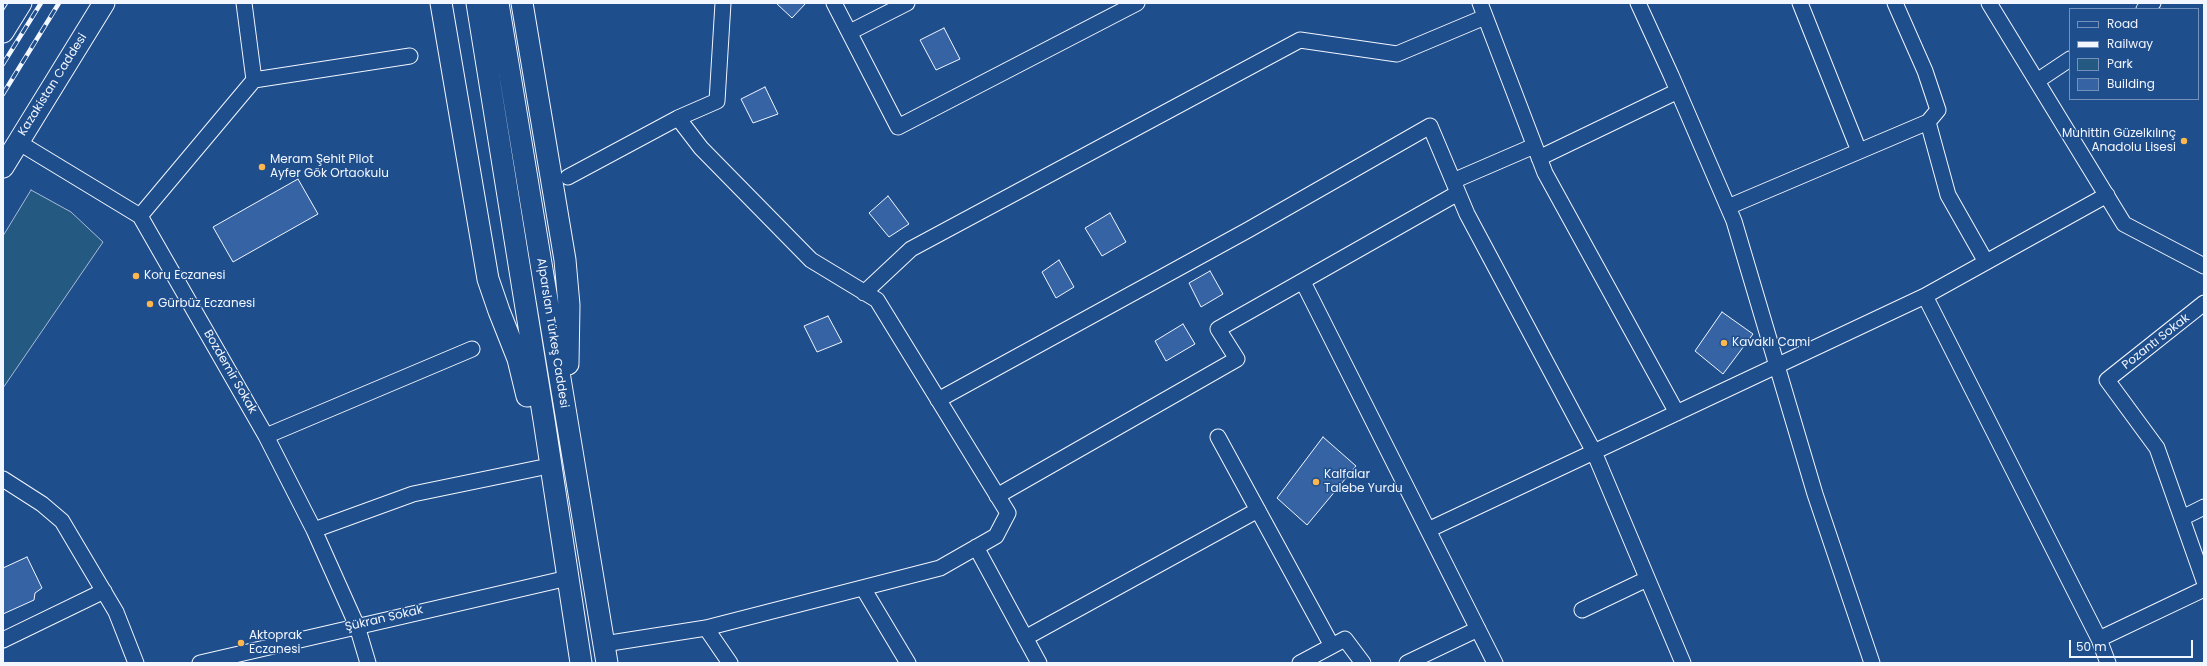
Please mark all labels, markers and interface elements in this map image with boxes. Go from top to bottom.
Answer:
legend [2069,8,2199,100]
text: Road [2107,15,2138,32]
street label: Kazakistan Caddesi [16,31,90,139]
text: Railway [2107,35,2153,52]
text: Park [2107,55,2133,72]
text: Building [2107,75,2155,92]
place label: Muhittin Güzelkılınç Anadolu Lisesi [2062,127,2176,155]
marker: Muhittin Güzelkılınç Anadolu Lisesi [2179,136,2189,146]
place label: Meram Şehit Pilot Ayfer Gök Ortaokulu [270,153,389,181]
marker: Meram Şehit Pilot Ayfer Gök Ortaokulu [257,162,267,172]
street label: Alparslan Türkeş Caddesi [533,257,571,409]
place label: Koru Eczanesi [144,269,226,283]
marker: Koru Eczanesi [131,271,141,281]
place label: Gürbüz Eczanesi [158,297,255,311]
marker: Gürbüz Eczanesi [145,299,155,309]
street label: Pozantı Sokak [2119,311,2193,373]
street label: Bozdemir Sokak [200,328,260,416]
place label: Kavaklı Cami [1732,336,1810,350]
marker: Kavaklı Cami [1719,338,1729,348]
place label: Kalfalar Talebe Yurdu [1324,468,1403,496]
marker: Kalfalar Talebe Yurdu [1311,477,1321,487]
street label: Şükran Sokak [344,603,424,635]
place label: Aktoprak Eczanesi [249,629,302,657]
scale bar [2071,632,2195,658]
marker: Aktoprak Eczanesi [236,638,246,648]
text: 50 m [2076,638,2107,655]

